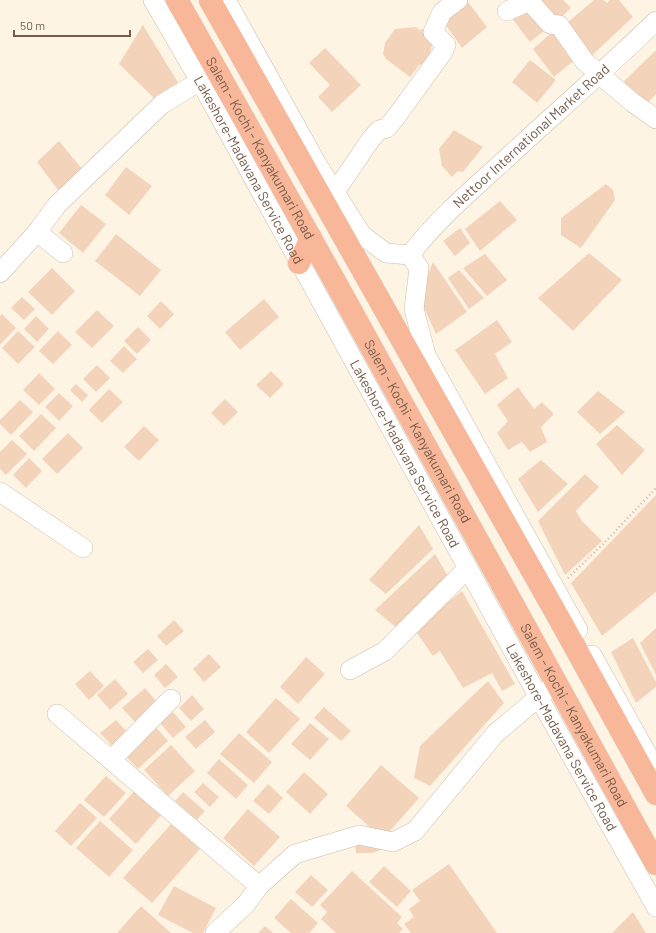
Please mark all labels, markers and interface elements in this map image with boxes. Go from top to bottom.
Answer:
scale bar [14,12,130,38]
text: 50 m [20,18,45,32]
street label: Salem - Kochi - Kanyakumari Road [203,54,319,242]
street label: Nettoor International Market Road [449,60,613,211]
street label: Lakeshore-Madavana Service Road [191,72,308,267]
street label: Salem - Kochi - Kanyakumari Road [361,337,475,526]
street label: Lakeshore-Madavana Service Road [347,357,464,551]
street label: Salem - Kochi - Kanyakumari Road [517,620,632,810]
street label: Lakeshore-Madavana Service Road [503,640,621,834]

